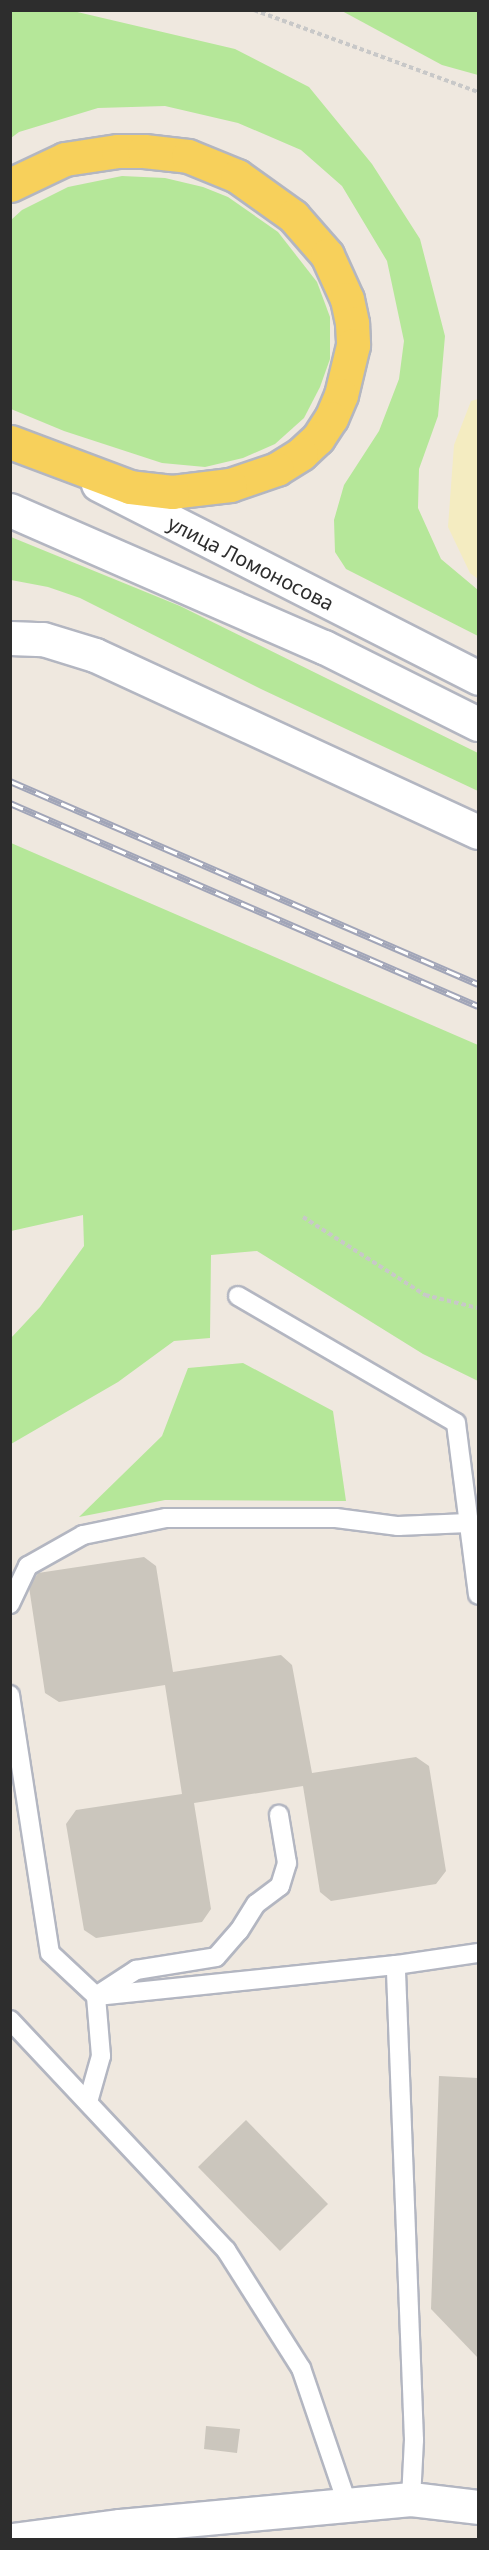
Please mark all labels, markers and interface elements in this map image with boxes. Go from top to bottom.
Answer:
street label: улица Ломоносова [164,511,338,615]

